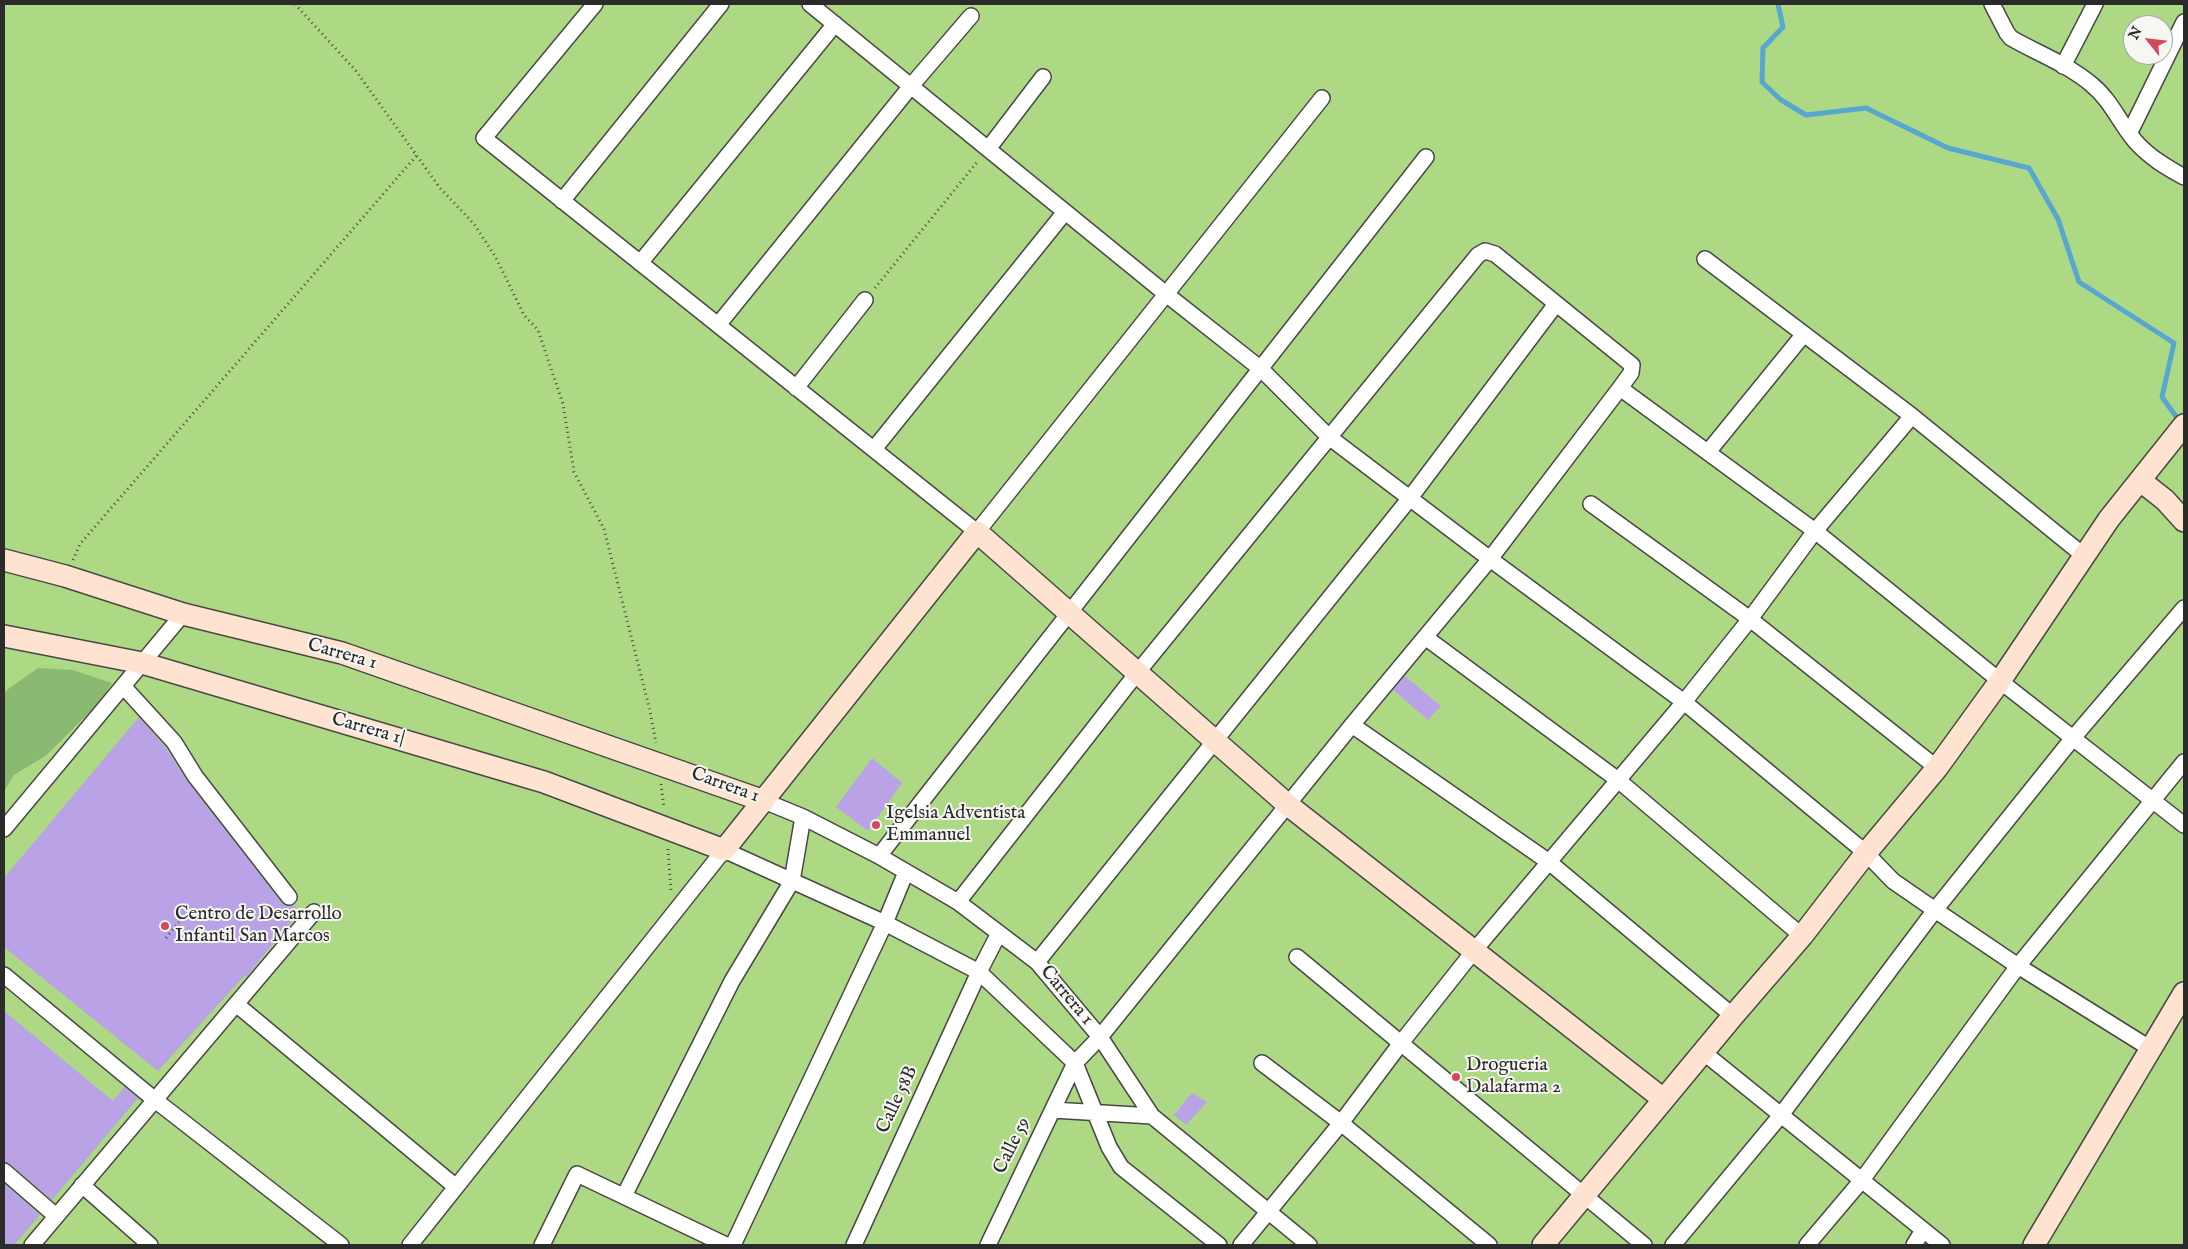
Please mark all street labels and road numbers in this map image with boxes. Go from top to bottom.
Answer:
street label: Carrera 1 [305,634,379,676]
street label: Carrera 1| [329,709,407,751]
street label: Carrera 1 [688,763,762,809]
street label: Carrera 1 [1034,962,1098,1030]
street label: Calle 58B [872,1063,924,1137]
street label: Calle 59 [990,1114,1036,1178]

